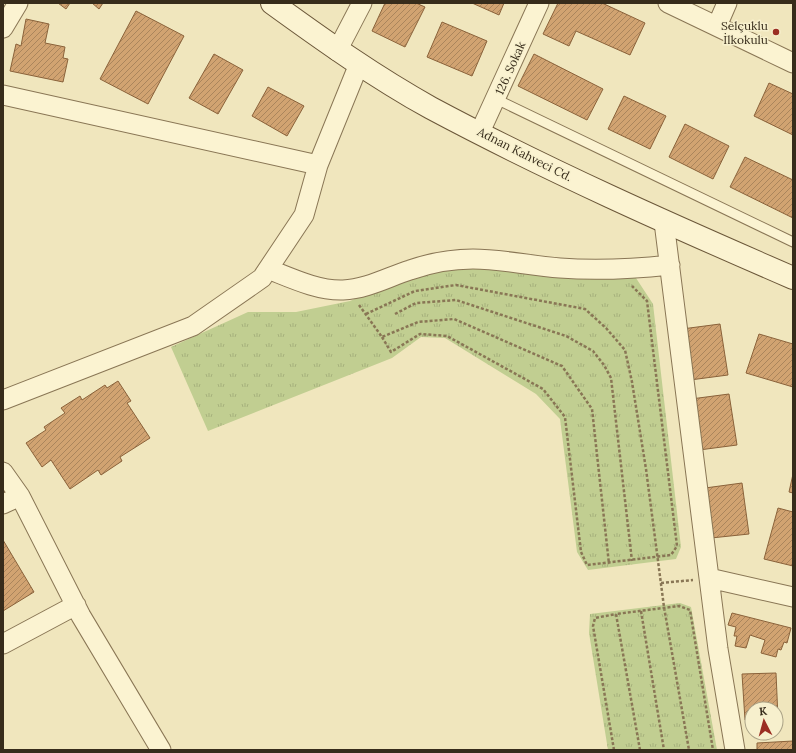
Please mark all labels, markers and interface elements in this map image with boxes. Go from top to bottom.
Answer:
place label: Selçuklu İlkokulu [721,18,768,47]
marker: Selçuklu İlkokulu [771,27,781,37]
street label: 126. Sokak [492,39,529,97]
street label: Adnan Kahveci Cd. [474,123,575,184]
north arrow [744,701,784,741]
text: K [758,704,768,718]

